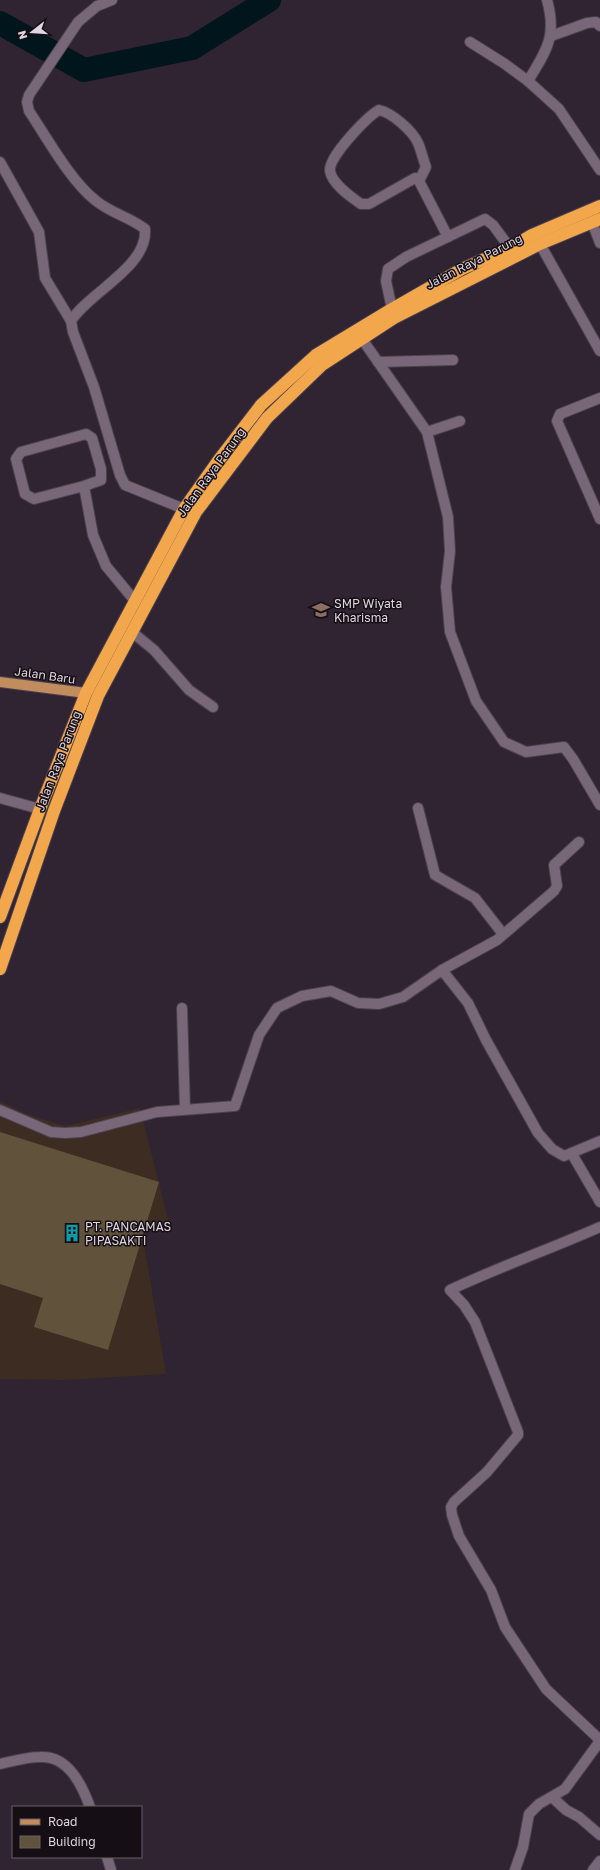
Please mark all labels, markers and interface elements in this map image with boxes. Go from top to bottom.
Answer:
north arrow [12,12,52,52]
text: N [15,29,29,41]
street label: Jalan Raya Parung [423,230,525,292]
street label: Jalan Raya Parung [174,425,248,519]
place label: SMP Wiyata Kharisma [334,596,402,625]
school or university icon: SMP Wiyata Kharisma [311,600,331,620]
street label: Jalan Baru [14,663,76,687]
street label: Jalan Raya Parung [32,709,84,813]
place label: PT. PANCAMAS PIPASAKTI [85,1219,172,1248]
building icon: PT. PANCAMAS PIPASAKTI [62,1223,82,1243]
legend [12,1806,142,1858]
text: Road [48,1814,77,1829]
text: Building [48,1834,96,1849]

